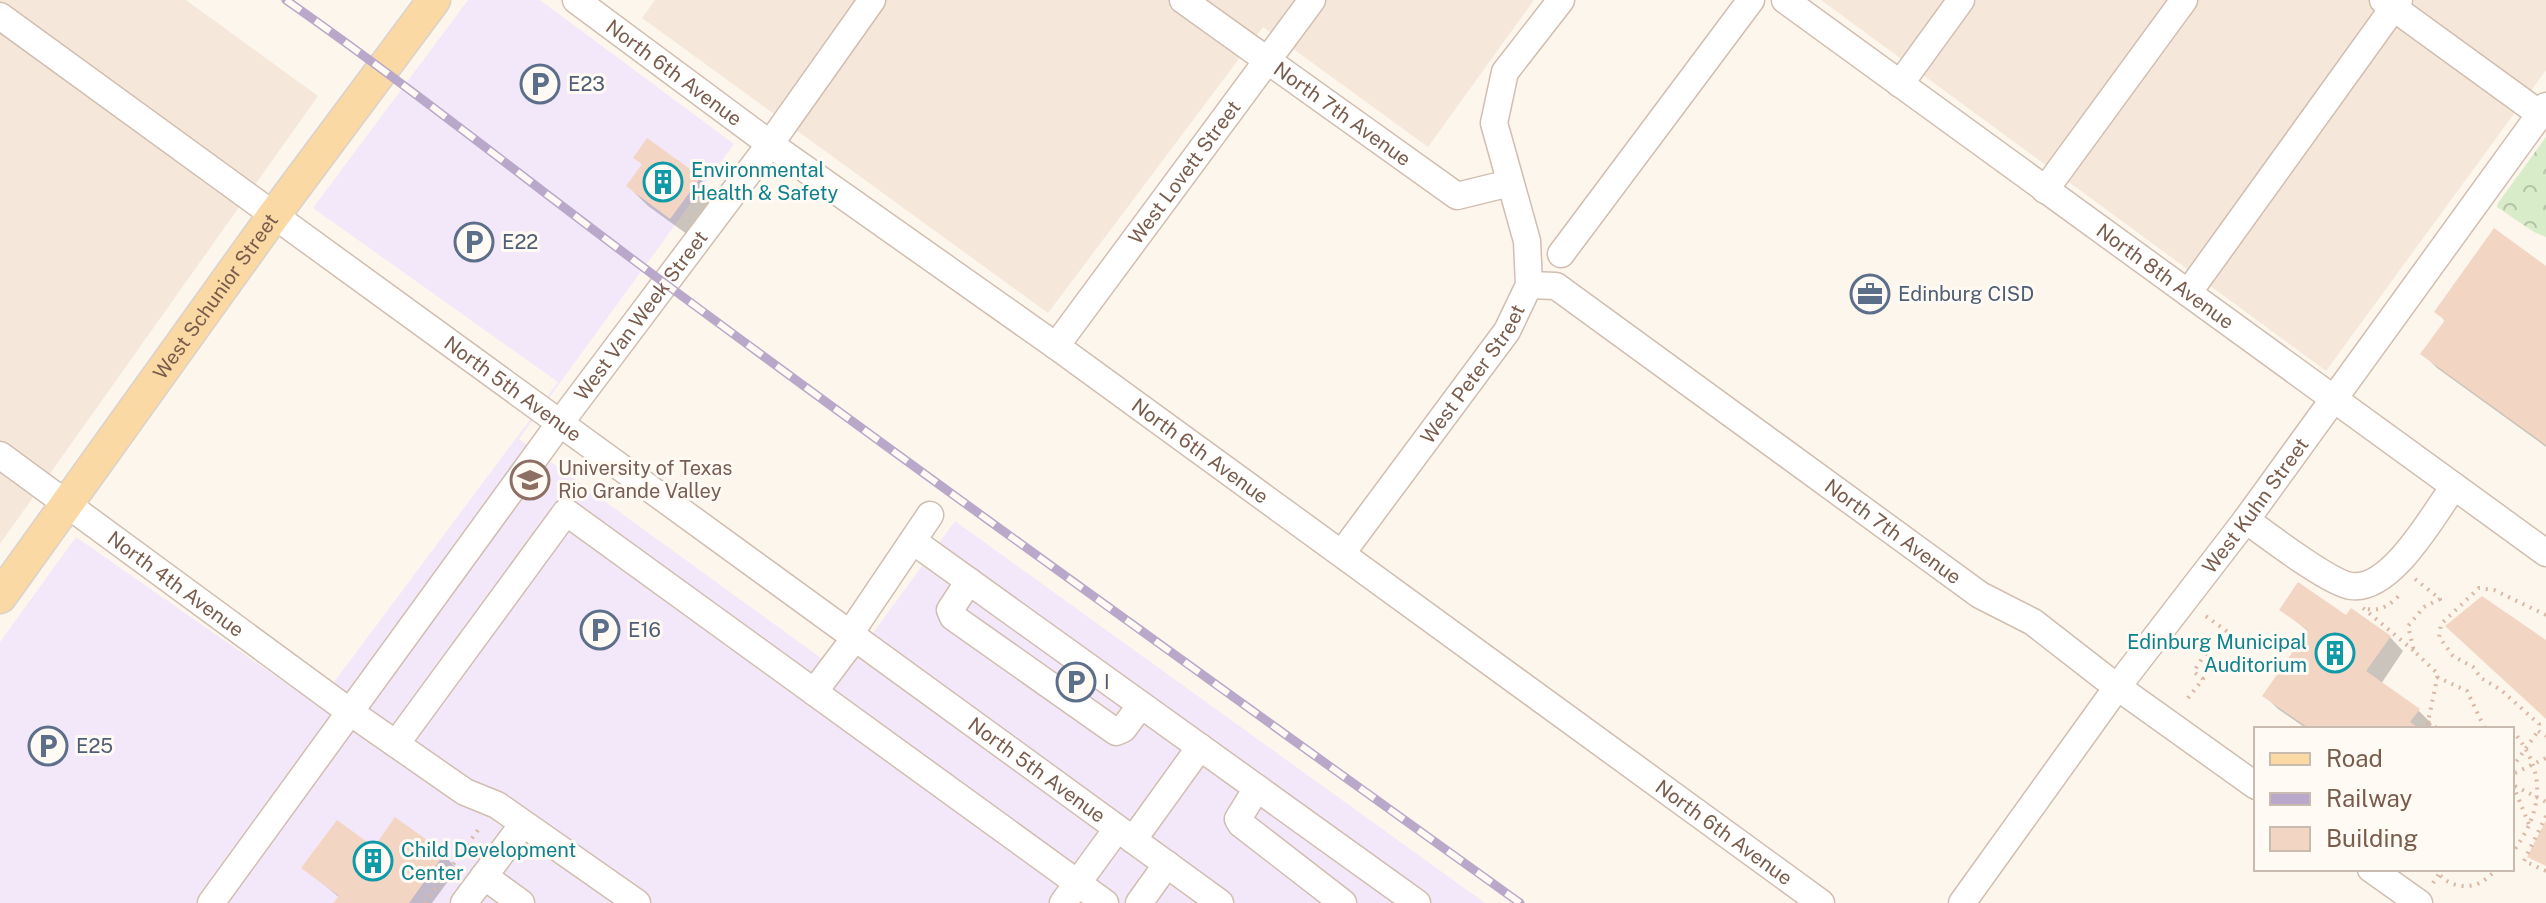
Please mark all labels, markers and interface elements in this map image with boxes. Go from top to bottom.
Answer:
street label: North 6th Avenue [601,14,747,131]
street label: North 7th Avenue [1269,57,1416,171]
parking icon: E23 [519,63,561,105]
place label: E23 [568,72,605,96]
street label: West Lovett Street [1123,96,1246,249]
place label: Environmental Health & Safety [691,158,838,205]
building icon: Environmental Health & Safety [642,161,684,203]
street label: West Schunior Street [148,209,283,384]
street label: North 8th Avenue [2092,218,2239,334]
parking icon: E22 [453,221,495,263]
street label: West Van Week Street [569,226,713,405]
place label: E22 [502,230,538,254]
office icon: Edinburg CISD [1849,273,1891,315]
place label: Edinburg CISD [1898,282,2034,306]
street label: West Peter Street [1415,300,1530,448]
street label: North 5th Avenue [440,331,586,447]
street label: North 6th Avenue [1127,393,1273,509]
street label: West Kuhn Street [2197,433,2314,578]
place label: University of Texas Rio Grande Valley [558,456,732,503]
school or university icon: University of Texas Rio Grande Valley [509,459,551,501]
street label: North 7th Avenue [1820,474,1966,589]
street label: North 4th Avenue [103,526,249,642]
parking icon: E16 [579,609,621,651]
place label: E16 [628,618,661,642]
place label: Edinburg Municipal Auditorium [2127,630,2307,677]
building icon: Edinburg Municipal Auditorium [2314,632,2356,674]
parking icon: I [1055,661,1097,703]
place label: I [1104,670,1110,694]
street label: North 5th Avenue [964,712,1110,828]
parking icon: E25 [27,725,69,767]
legend [2254,727,2514,871]
place label: E25 [76,734,113,758]
text: Road [2326,744,2383,772]
street label: North 6th Avenue [1651,775,1797,890]
text: Railway [2326,784,2412,812]
text: Building [2326,824,2418,852]
place label: Child Development Center [401,838,576,885]
building icon: Child Development Center [352,840,394,882]

